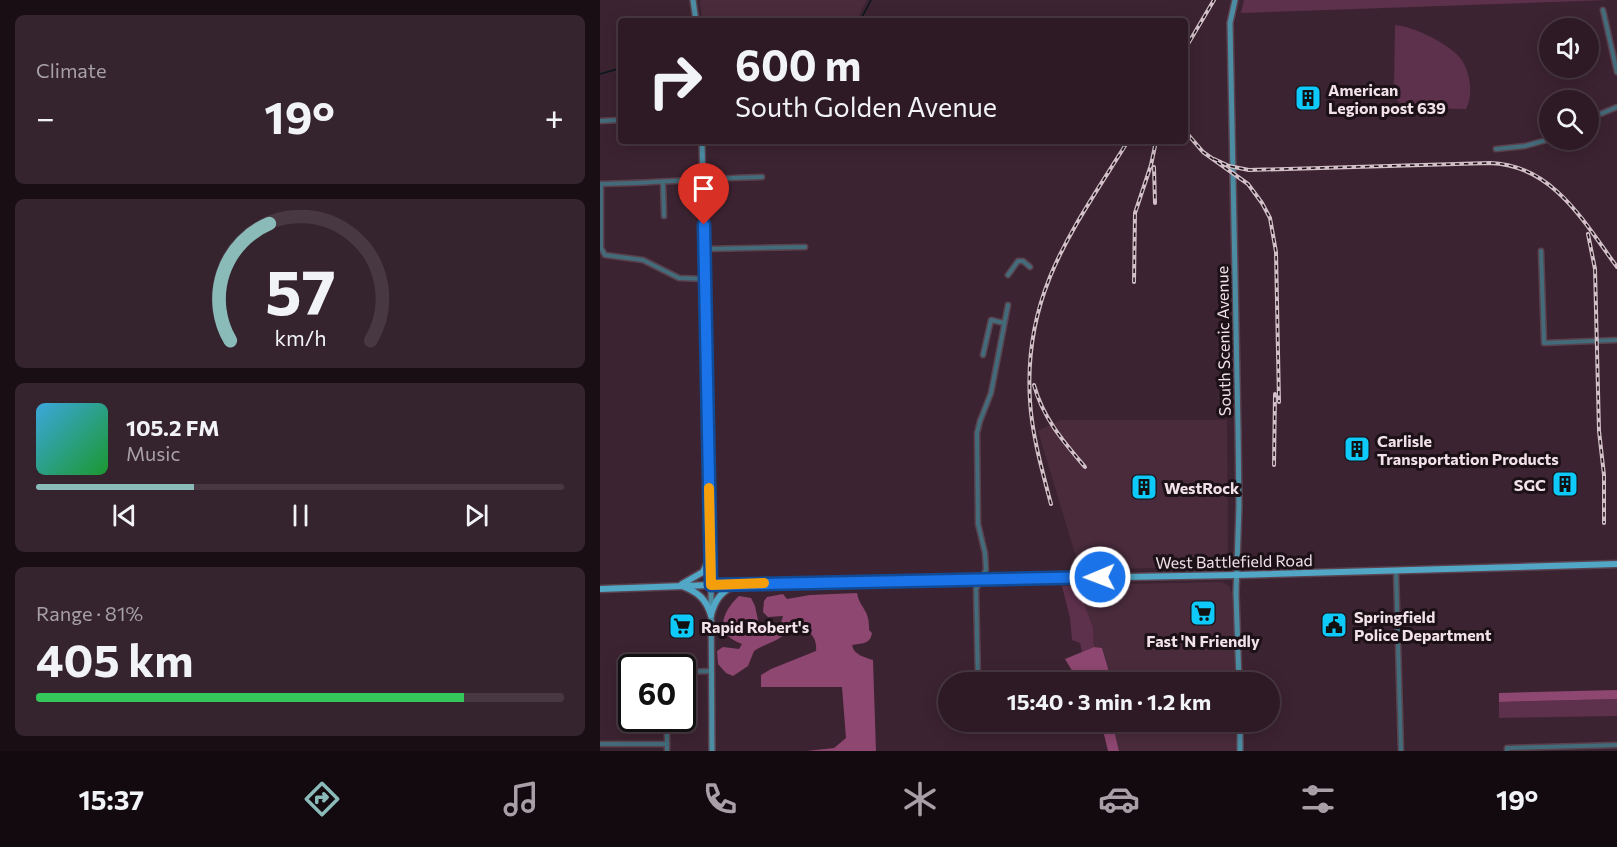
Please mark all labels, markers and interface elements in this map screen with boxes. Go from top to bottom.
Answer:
map controls [1539,18,1599,150]
button: sound [1539,18,1599,78]
text: 600 m [735,38,861,90]
icon: right [636,42,714,120]
text: Climate [36,58,106,82]
place label: American Legion post 639 [1328,80,1446,117]
building icon: American Legion post 639 [1293,83,1323,113]
text: 19° [264,88,335,143]
text: South Golden Avenue [735,90,997,123]
button: search [1539,90,1599,150]
text: − [36,96,55,137]
text: + [545,96,564,137]
pin [678,163,729,225]
icon: arrive [687,172,720,205]
text: 57 [265,252,335,328]
street label: South Scenic Avenue [1212,266,1234,416]
text: km/h [274,324,326,350]
text: 105.2 FM [126,414,220,441]
place label: Carlisle Transportation Products [1377,431,1559,468]
building icon: Carlisle Transportation Products [1342,434,1372,464]
text: Music [126,441,180,465]
building icon: SGC [1550,469,1580,499]
building icon: WestRock [1129,472,1159,502]
place label: SGC [1514,475,1546,494]
place label: WestRock [1164,478,1240,497]
icon: previous [108,499,141,532]
icon: pause [284,499,317,532]
icon: next [460,499,493,532]
position arrow [1068,545,1132,609]
street label: West Battlefield Road [1155,550,1313,572]
supermarket icon: Fast 'N Friendly [1188,598,1218,628]
text: Range · 81% [36,601,143,625]
place label: Springfield Police Department [1354,607,1492,644]
public building icon: Springfield Police Department [1319,610,1349,640]
supermarket icon: Rapid Robert's [667,611,697,641]
place label: Rapid Robert's [701,617,809,636]
text: 405 km [36,631,193,686]
place label: Fast 'N Friendly [1146,631,1260,650]
speed limit sign: 60 [618,654,696,732]
text: 15:40 · 3 min · 1.2 km [1007,688,1211,715]
icon: directions [301,778,343,820]
icon: music [500,778,542,820]
icon: phone [699,778,741,820]
icon: climate [899,778,941,820]
icon: car [1098,778,1140,820]
icon: filters [1297,778,1339,820]
text: 15:37 [79,783,144,816]
text: 19° [1496,783,1538,816]

